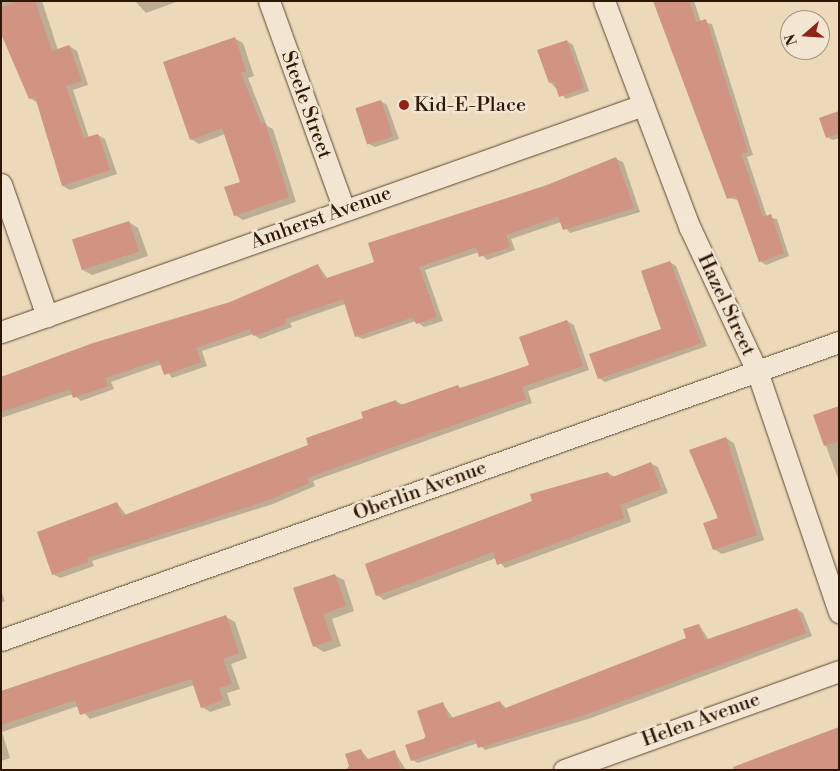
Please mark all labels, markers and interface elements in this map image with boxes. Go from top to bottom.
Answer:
north arrow [780,10,830,60]
text: N [781,31,802,48]
street label: Steele Street [275,48,337,162]
place label: Kid-E-Place [414,93,526,117]
marker: Kid-E-Place [398,99,410,111]
street label: Amherst Avenue [247,181,395,255]
street label: Hazel Street [692,250,760,360]
street label: Oberlin Avenue [350,456,490,526]
street label: Helen Avenue [639,688,763,752]

